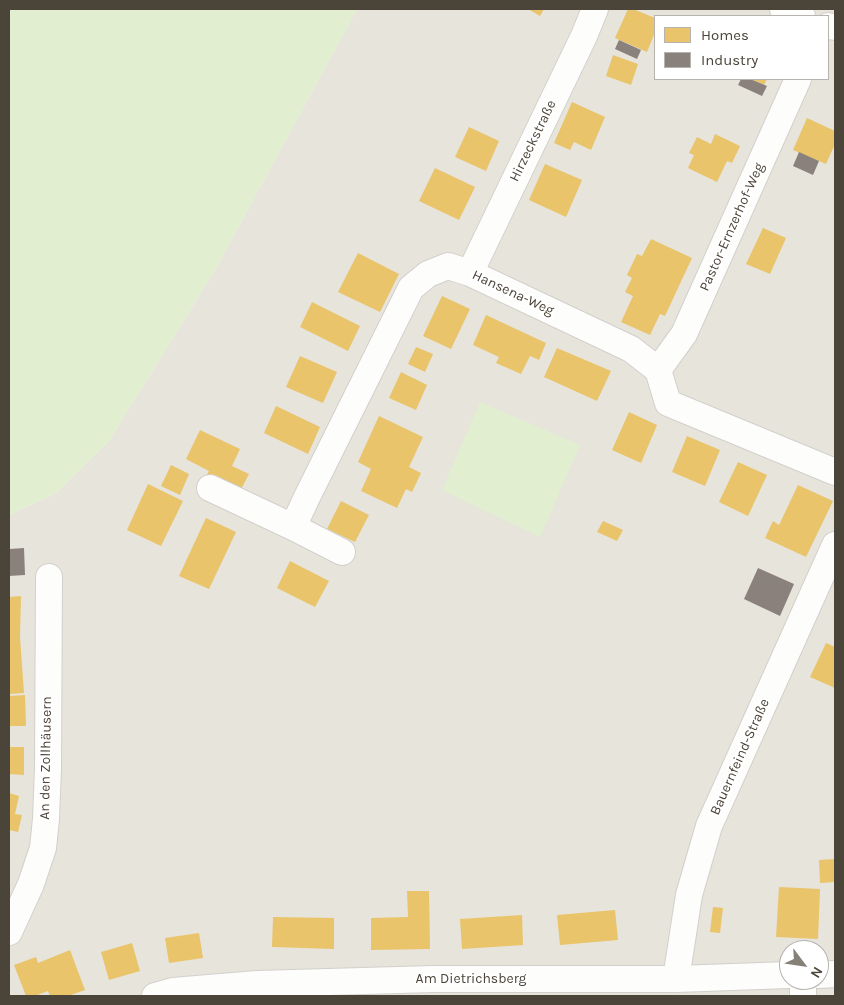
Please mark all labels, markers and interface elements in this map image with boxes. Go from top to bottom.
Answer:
legend [654,15,829,80]
text: Homes [701,26,749,44]
text: Industry [701,51,758,69]
street label: Hirzeckstraße [506,97,560,185]
street label: Pastor-Ernzerhof-Weg [696,160,768,294]
street label: Hansena-Weg [469,267,557,319]
street label: An den Zollhäusern [37,696,55,820]
street label: Bauernfeind-Straße [707,696,773,818]
north arrow [779,940,829,990]
text: N [807,964,826,981]
street label: Am Dietrichsberg [416,971,526,987]

